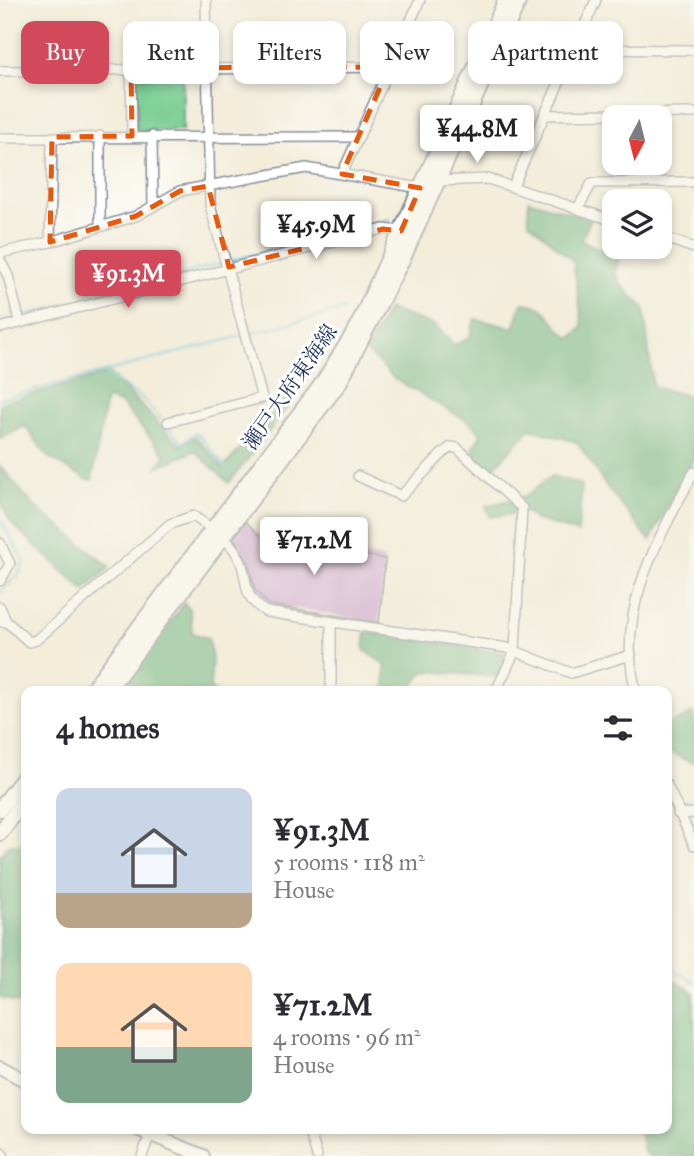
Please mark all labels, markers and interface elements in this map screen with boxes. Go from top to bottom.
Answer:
chip: Buy [21,21,109,84]
chip: Rent [123,21,219,84]
chip: Filters [233,21,346,84]
chip: New [360,21,454,84]
chip: Apartment [468,21,623,84]
north arrow [602,105,672,175]
map controls [602,105,672,259]
pin: ¥44.8M [420,106,534,165]
text: ¥44.8M [436,114,518,142]
button: layers [602,189,672,259]
pin: ¥45.9M [259,202,373,261]
text: ¥45.9M [277,210,355,238]
pin: ¥91.3M [71,250,185,310]
text: ¥91.3M [91,259,165,287]
street label: 瀬戸大府東海線 [237,319,343,455]
pin: ¥71.2M [257,518,371,577]
text: ¥71.2M [276,526,352,554]
icon: filters [599,709,637,747]
text: 4 homes [56,710,160,746]
text: ¥91.3M [273,812,370,848]
icon: home [112,816,196,900]
text: 5 rooms · 118 m² [273,848,425,876]
text: House [273,876,335,904]
text: ¥71.2M [273,987,373,1023]
icon: home [112,991,196,1075]
text: 4 rooms · 96 m² [273,1023,420,1051]
text: House [273,1051,335,1079]

